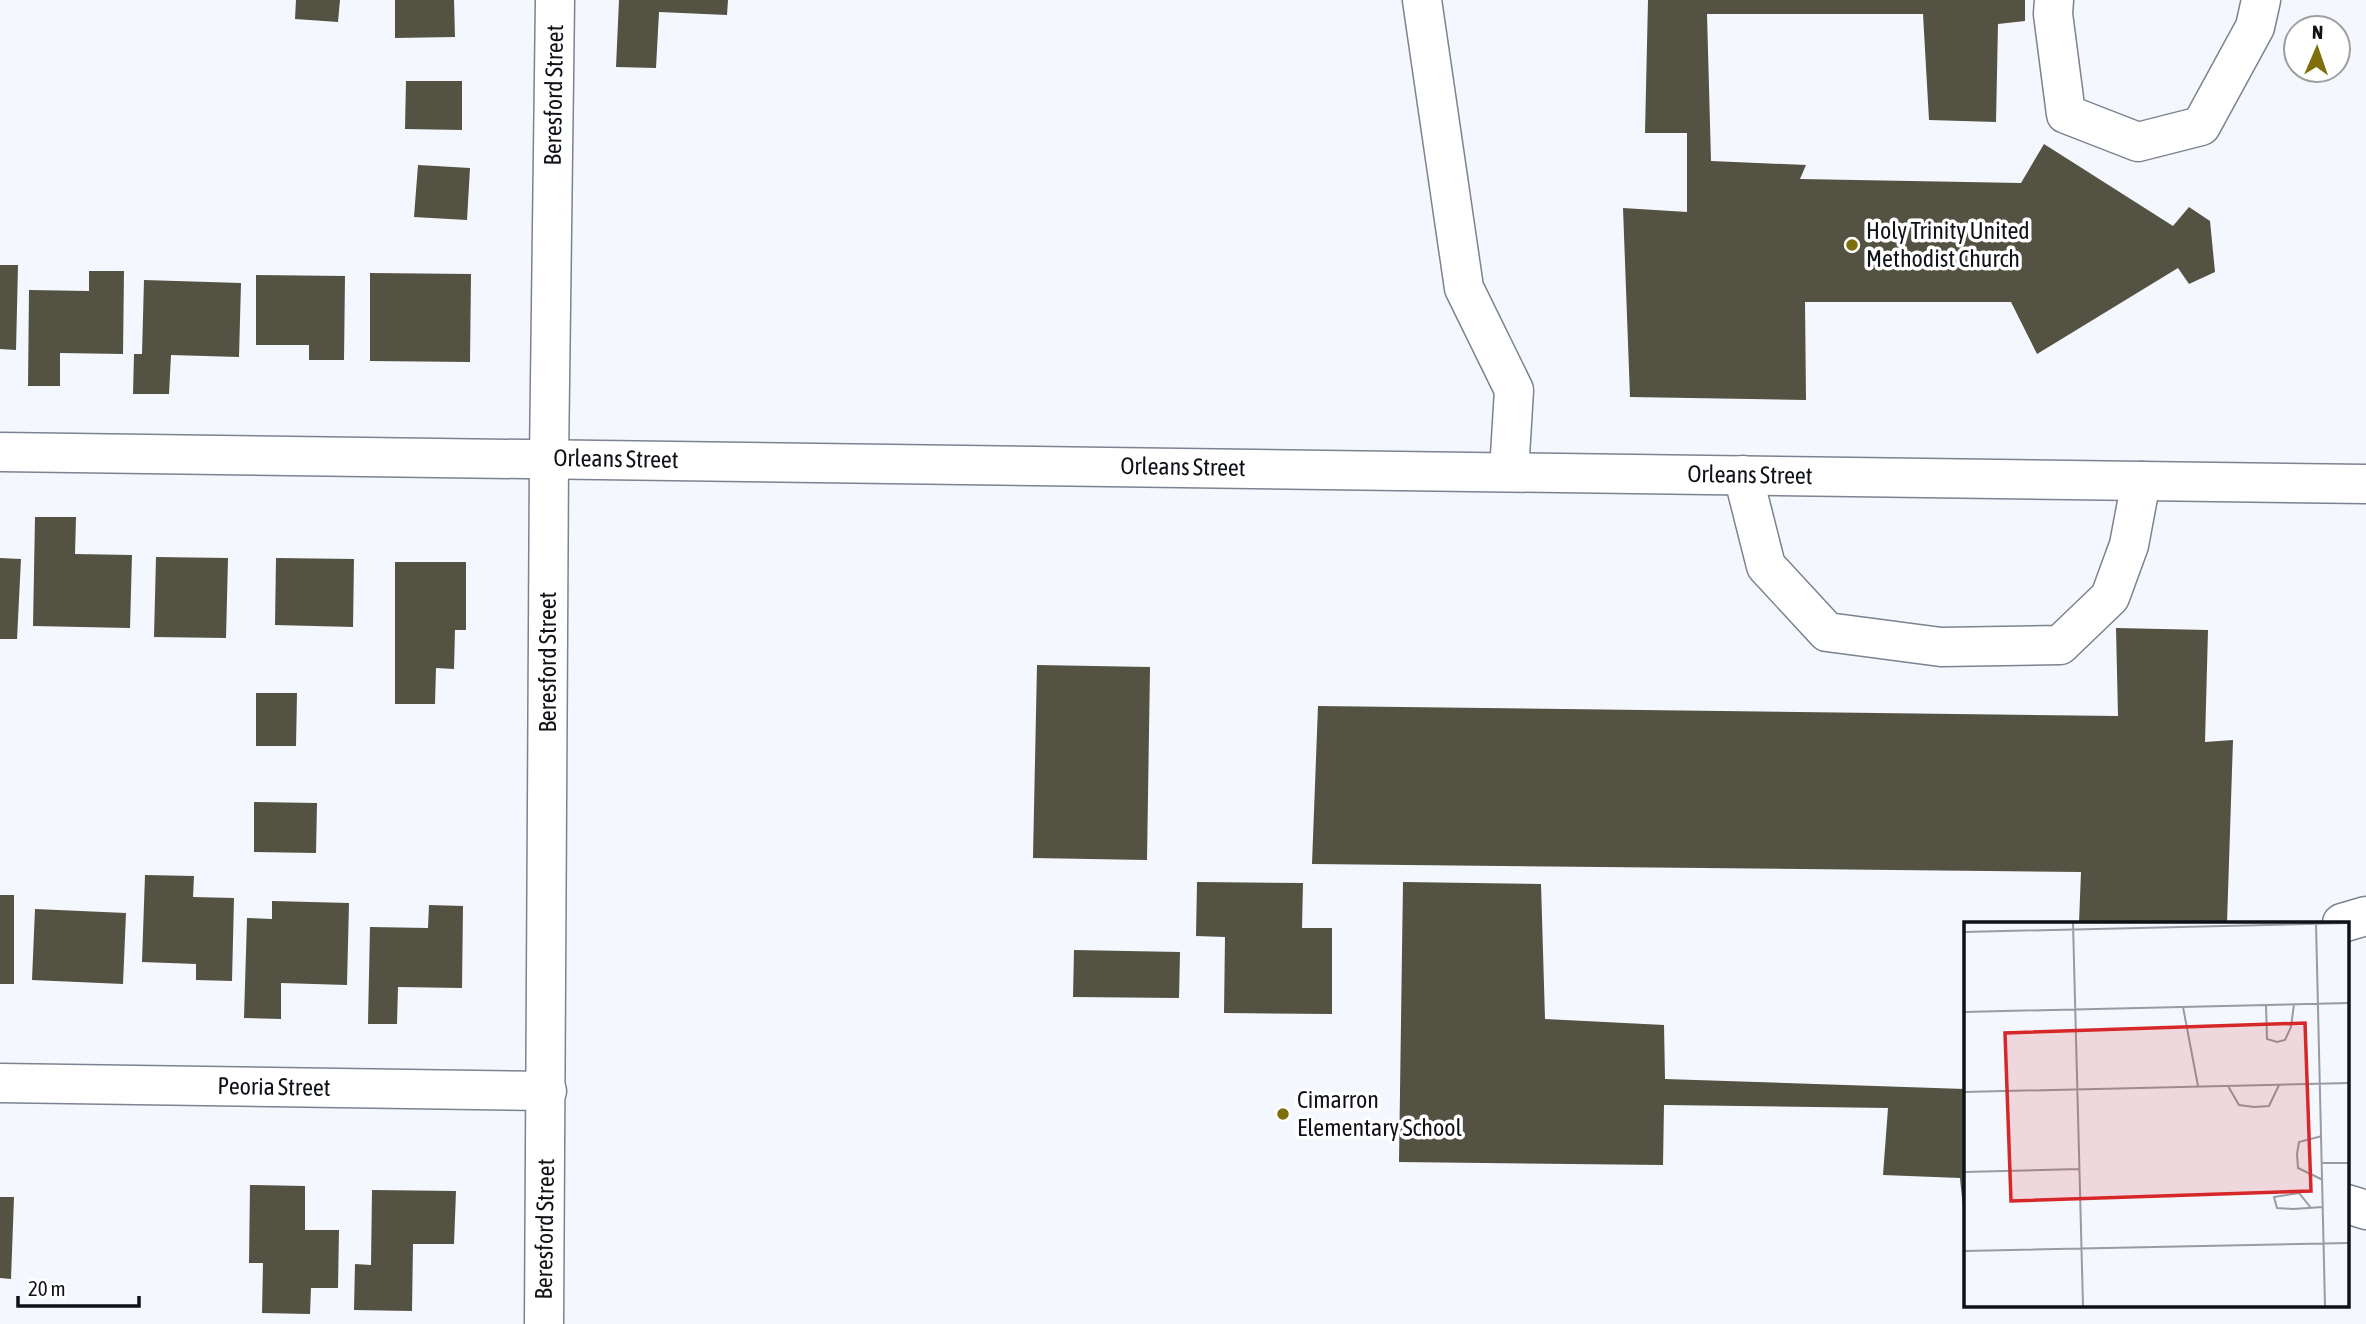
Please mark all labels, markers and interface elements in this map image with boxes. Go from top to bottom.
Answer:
north arrow [2282,14,2352,84]
text: N [2312,21,2324,43]
street label: Beresford Street [539,24,568,166]
place label: Holy Trinity United Methodist Church [1866,217,2030,272]
marker: Holy Trinity United Methodist Church [1844,237,1860,253]
street label: Orleans Street [553,444,679,473]
street label: Orleans Street [1120,452,1246,481]
street label: Orleans Street [1687,460,1813,489]
street label: Beresford Street [534,591,561,733]
inset map [1964,922,2348,1306]
street label: Peoria Street [217,1072,331,1101]
place label: Cimarron Elementary School [1297,1086,1463,1141]
marker: Cimarron Elementary School [1275,1106,1291,1122]
street label: Beresford Street [530,1158,559,1300]
scale bar [18,1264,138,1308]
text: 20 m [28,1276,66,1300]

